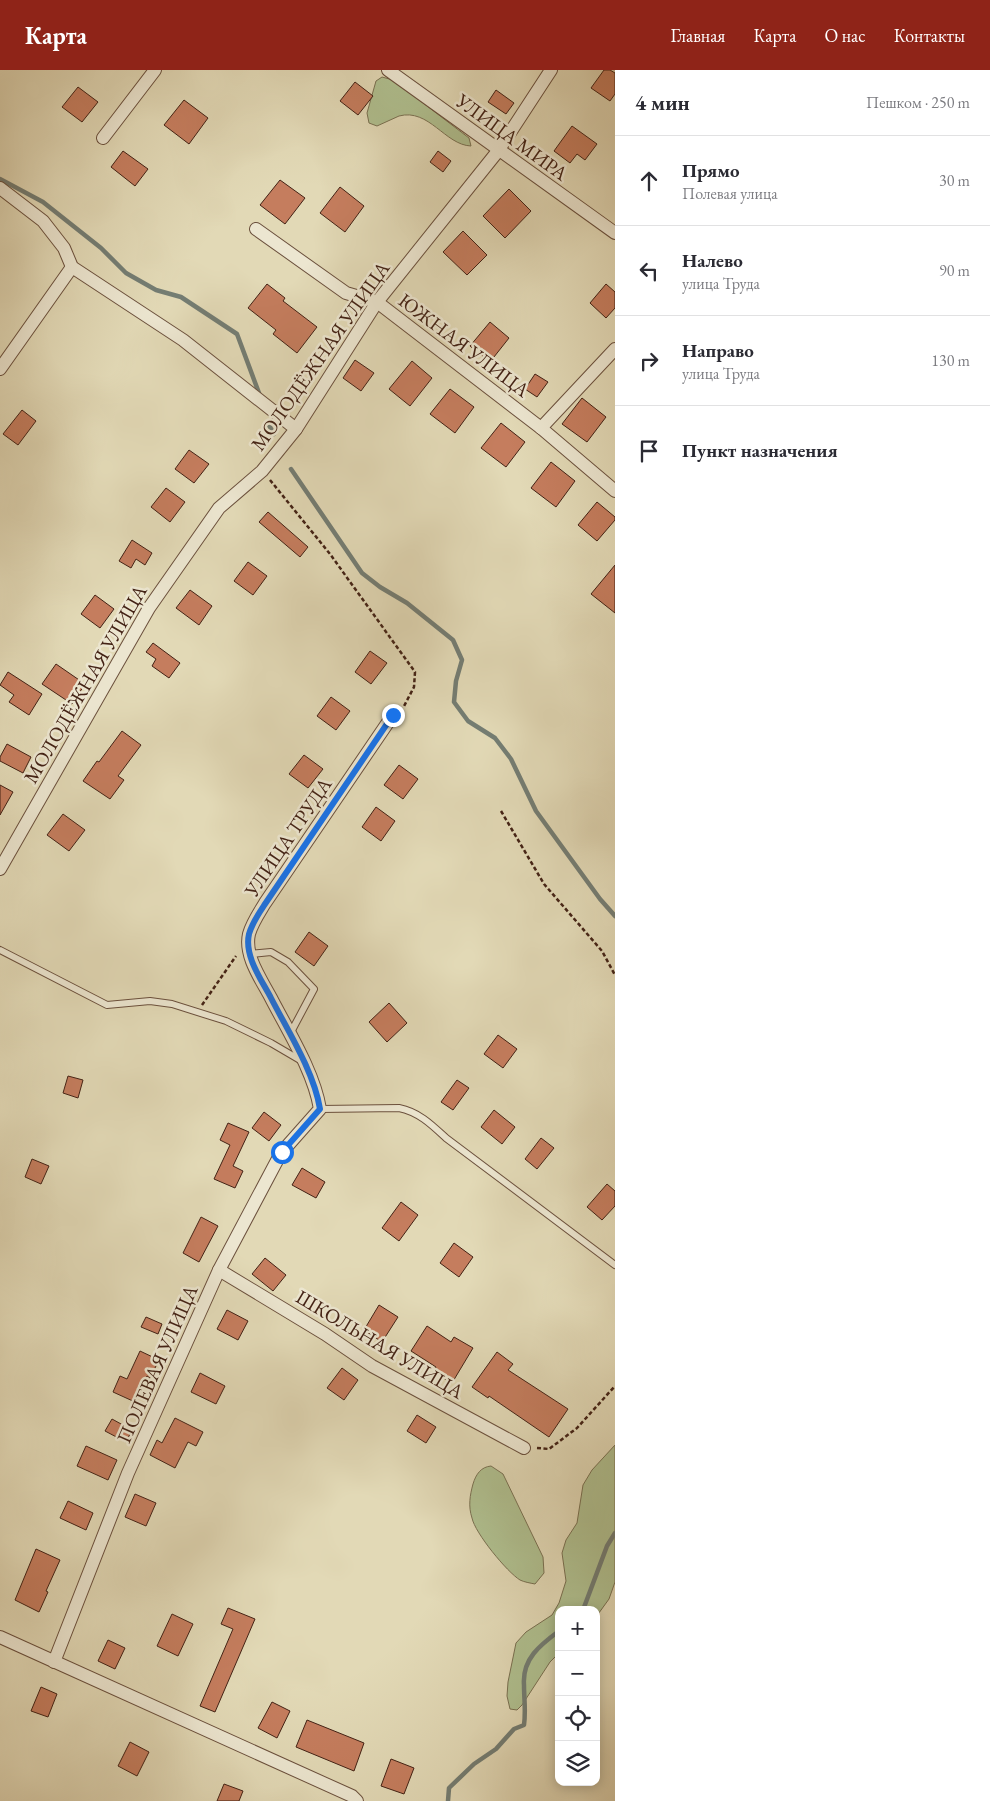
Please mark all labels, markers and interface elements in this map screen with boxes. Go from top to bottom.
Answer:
text: Карта [25,20,87,51]
text: Главная [671,24,725,47]
text: Карта [753,24,796,47]
text: О нас [824,24,866,47]
text: Контакты [894,24,965,47]
street label: УЛИЦА МИРА [450,87,573,186]
text: 4 мин [635,89,690,116]
text: Пешком · 250 m [866,92,970,113]
text: Прямо [682,158,740,183]
icon: ahead [635,167,663,195]
text: 30 m [939,170,970,191]
text: Полевая улица [682,183,778,204]
text: Налево [682,248,743,273]
street label: МОЛОДЁЖНАЯ УЛИЦА [245,256,395,456]
icon: left [635,257,663,285]
text: 90 m [939,260,970,281]
text: улица Труда [682,273,760,294]
street label: ЮЖНАЯ УЛИЦА [393,287,535,403]
text: Направо [682,338,754,363]
icon: right [635,347,663,375]
text: 130 m [931,350,970,371]
text: улица Труда [682,363,760,384]
icon: arrive [635,437,663,465]
text: Пункт назначения [682,438,838,463]
street label: МОЛОДЁЖНАЯ УЛИЦА [17,580,153,788]
route end [382,704,405,727]
street label: УЛИЦА ТРУДА [238,772,338,903]
route start [271,1141,294,1164]
street label: ПОЛЕВАЯ УЛИЦА [110,1281,204,1447]
street label: ШКОЛЬНАЯ УЛИЦА [291,1284,469,1405]
map controls [555,1606,600,1786]
button: + [555,1606,600,1651]
button: − [555,1651,600,1696]
button: locate [555,1696,600,1741]
button: layers [555,1741,600,1786]

